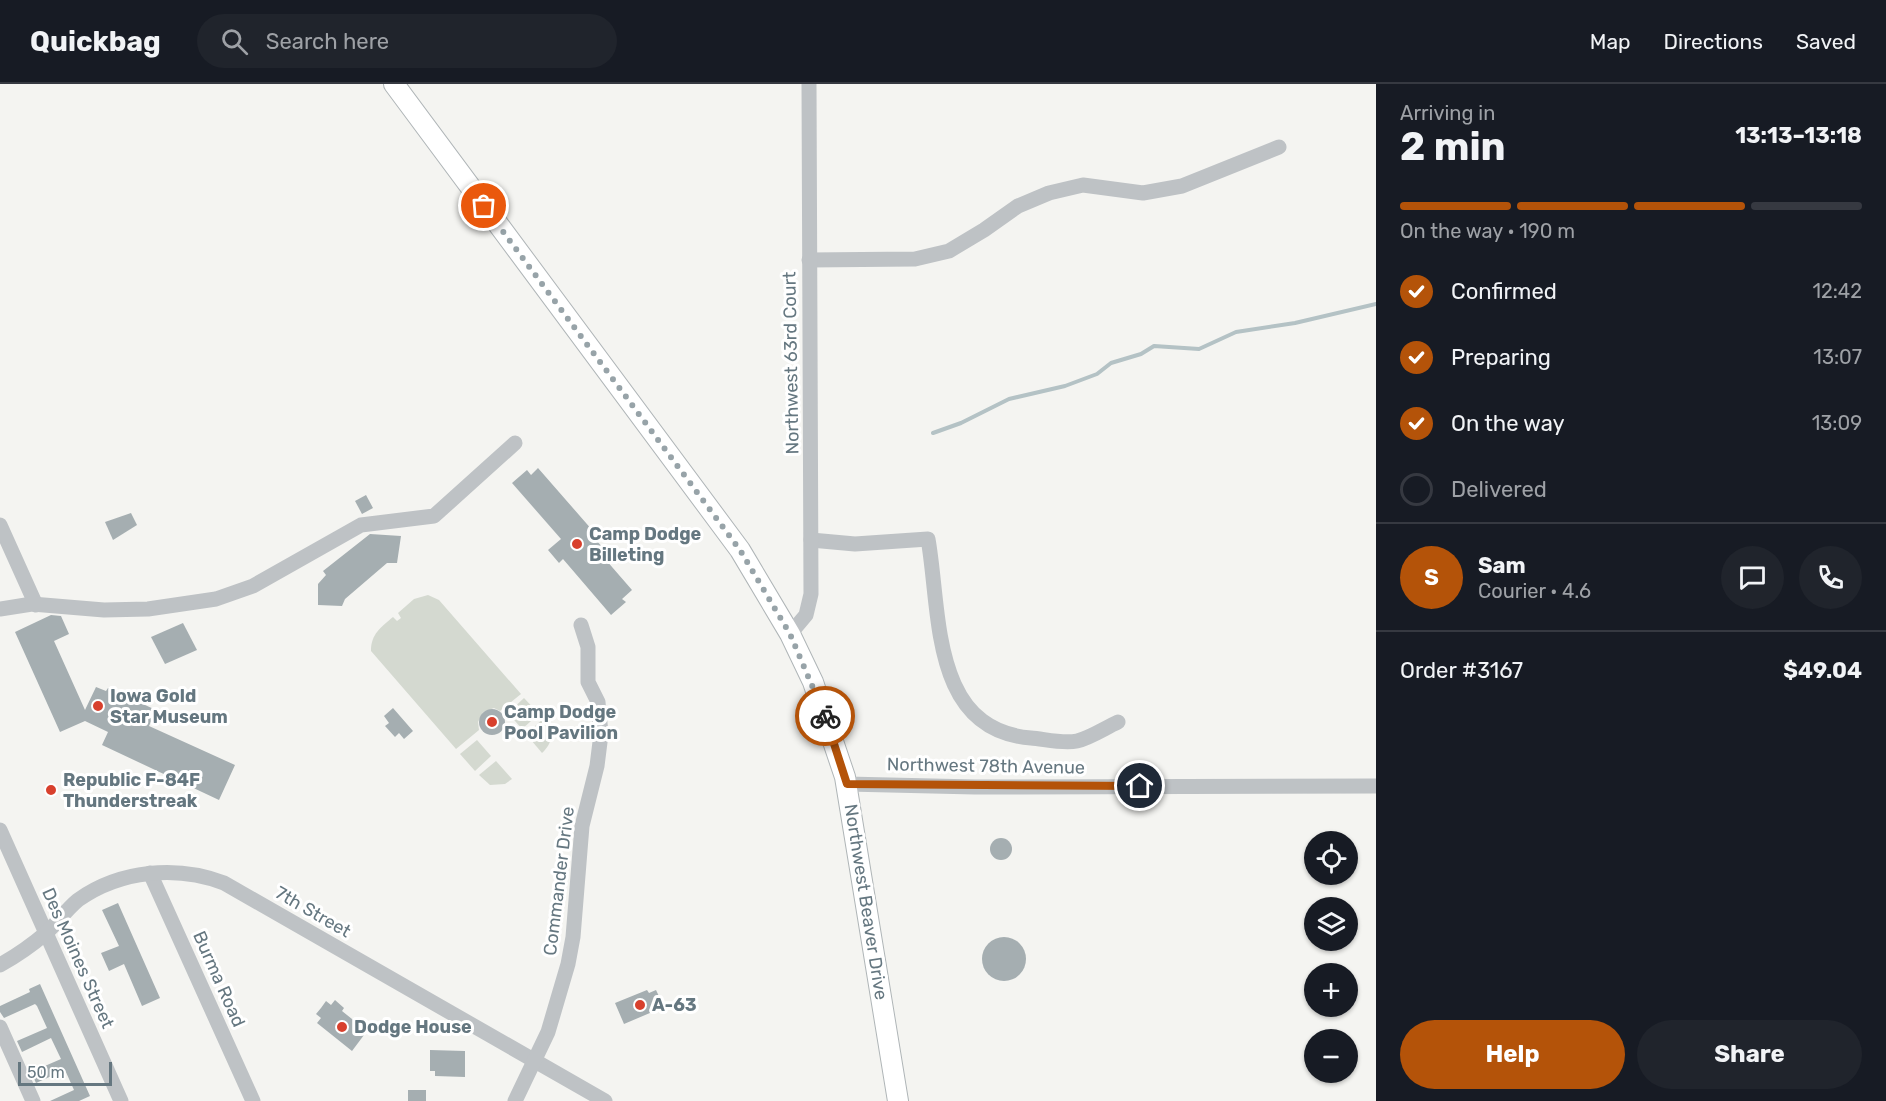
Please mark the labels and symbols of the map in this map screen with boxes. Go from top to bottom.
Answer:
pin [458,180,509,231]
street label: Northwest 63rd Court [778,271,804,455]
place label: Camp Dodge Billeting [589,523,702,566]
marker: Camp Dodge Billeting [570,537,584,551]
place label: Iowa Gold Star Museum [110,685,228,728]
courier [795,686,855,746]
marker: Iowa Gold Star Museum [91,699,105,713]
place label: Camp Dodge Pool Pavilion [504,701,618,744]
marker: Camp Dodge Pool Pavilion [485,715,499,729]
street label: Northwest 78th Avenue [887,753,1085,779]
pin [1114,760,1165,811]
place label: Republic F-84F Thunderstreak [63,769,200,812]
marker: Republic F-84F Thunderstreak [44,783,58,797]
street label: Northwest Beaver Drive [840,802,892,1002]
street label: Commander Drive [539,805,579,957]
street label: 7th Street [271,882,355,942]
street label: Des Moines Street [37,884,119,1032]
street label: Burma Road [188,928,250,1030]
place label: A-63 [652,994,697,1016]
marker: A-63 [633,998,647,1012]
place label: Dodge House [354,1016,472,1038]
marker: Dodge House [335,1020,349,1034]
scale bar [18,1059,112,1086]

